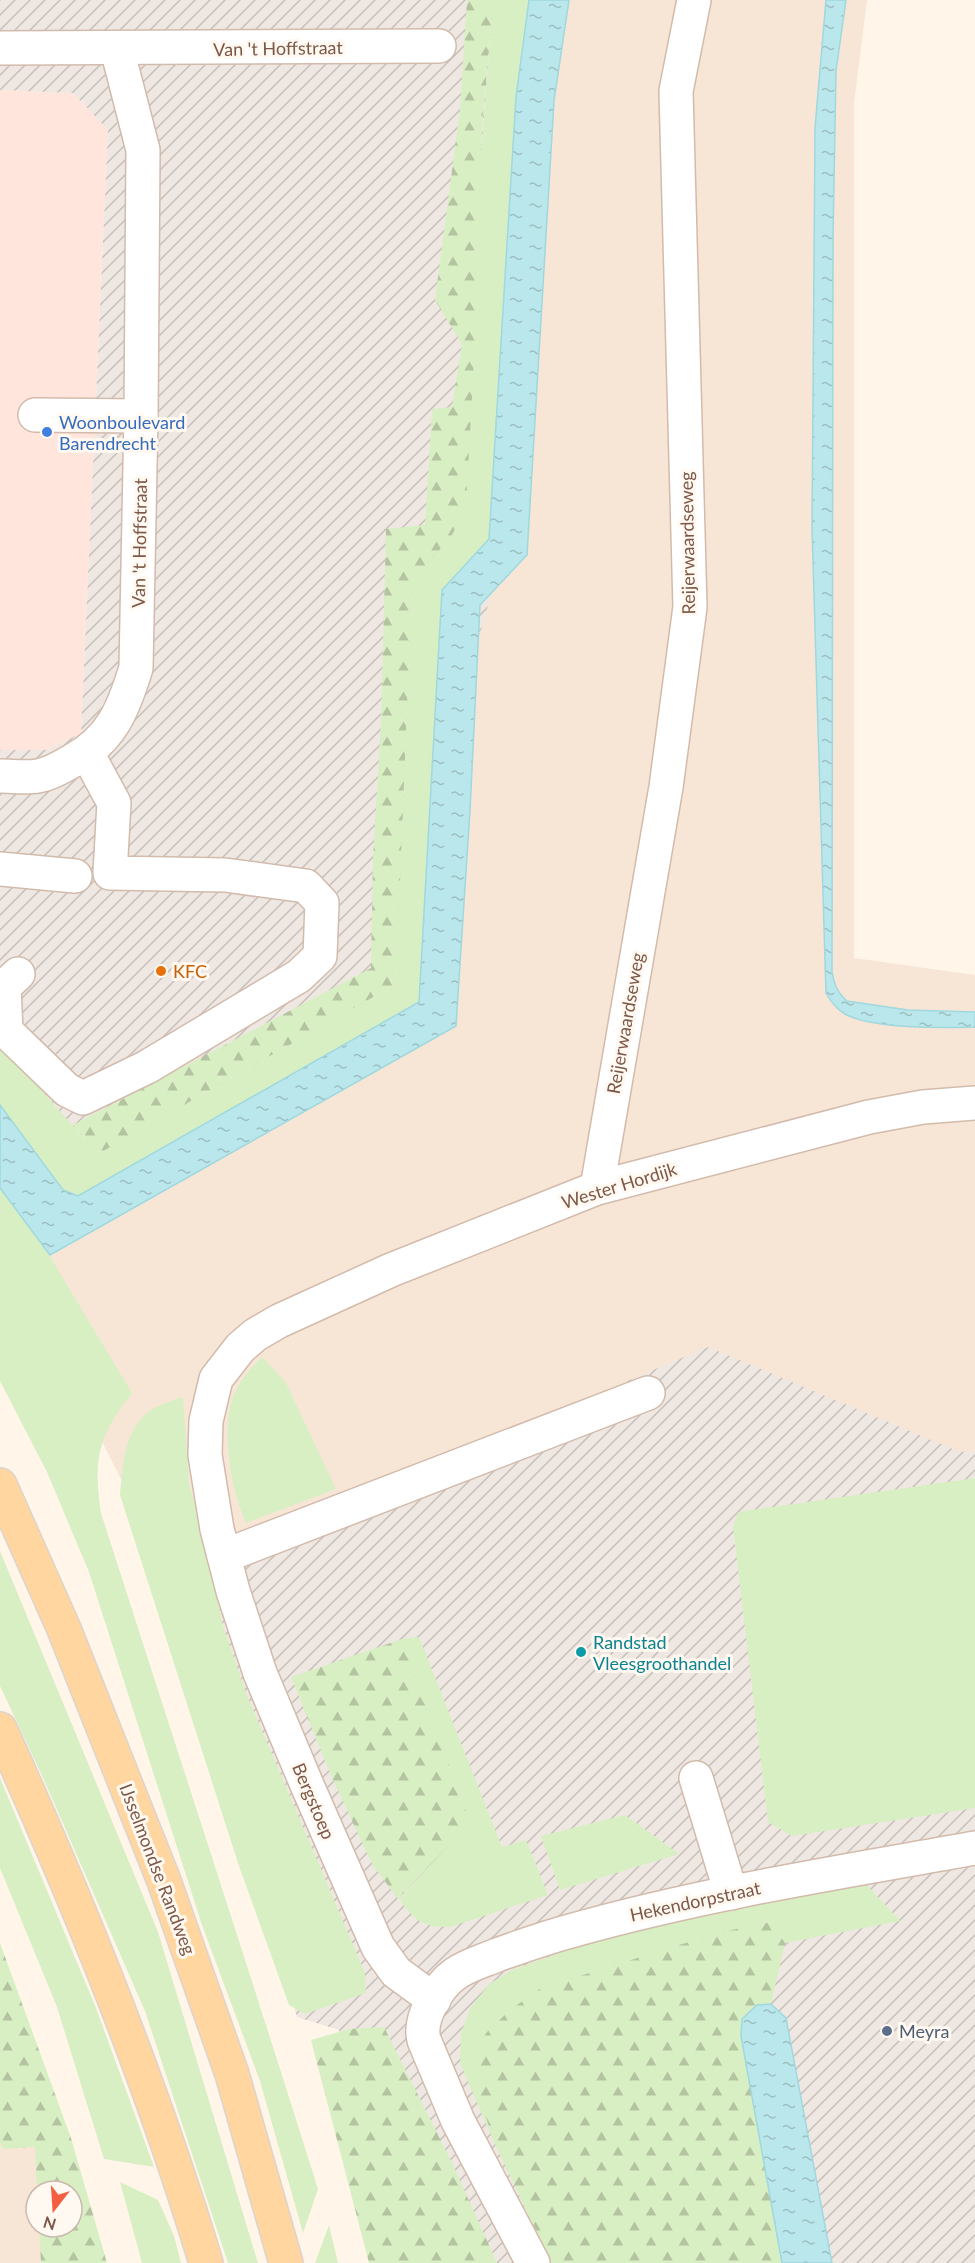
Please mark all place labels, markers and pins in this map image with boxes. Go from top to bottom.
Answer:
place label: Woonboulevard Barendrecht [59,411,185,454]
marker: Woonboulevard Barendrecht [40,425,54,439]
place label: KFC [173,960,207,982]
marker: KFC [154,964,168,978]
place label: Randstad Vleesgroothandel [593,1631,731,1674]
marker: Randstad Vleesgroothandel [574,1645,588,1659]
place label: Meyra [899,2020,949,2042]
marker: Meyra [880,2024,894,2038]

